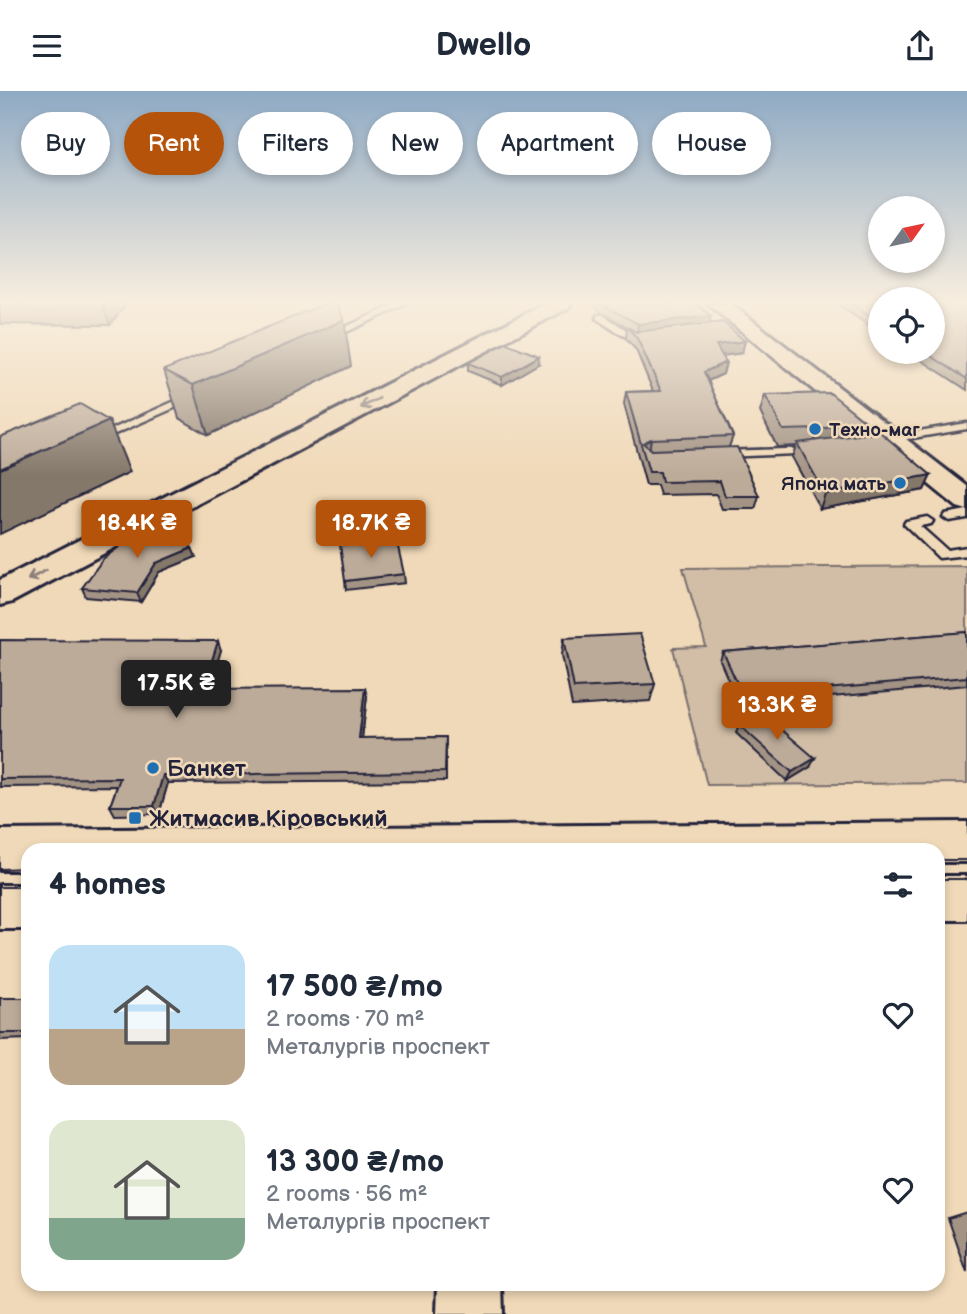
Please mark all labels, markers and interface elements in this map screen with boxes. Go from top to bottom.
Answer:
text: Dwello [436,26,531,65]
icon: menu [28,27,66,65]
icon: share [901,27,939,65]
chip: Buy [21,112,110,175]
chip: Rent [124,112,224,175]
chip: Filters [238,112,353,175]
chip: New [367,112,463,175]
chip: Apartment [477,112,638,175]
chip: House [652,112,771,175]
north arrow [868,196,945,273]
map controls [868,196,945,364]
button: locate [868,287,945,364]
one-way arrow [360,396,381,410]
place label: Техно-маг [829,419,920,442]
marker: Техно-маг [807,421,823,437]
place label: Япона мать [781,473,886,496]
marker: Япона мать [892,475,908,491]
pin: 18.4K ₴ [72,501,202,560]
pin: 18.7K ₴ [306,501,436,560]
text: 18.4K ₴ [97,509,177,537]
text: 18.7K ₴ [332,509,410,537]
one-way arrow [27,569,48,582]
pin: 17.5K ₴ [111,661,241,720]
text: 17.5K ₴ [137,669,215,697]
pin: 13.3K ₴ [712,683,842,742]
text: 13.3K ₴ [738,691,816,719]
place label: Банкет [167,755,246,783]
marker: Банкет [145,760,161,776]
place label: Житмасив Кіровський [149,805,388,833]
marker: Житмасив Кіровський [127,810,143,826]
icon: filters [879,866,917,904]
text: 4 homes [49,867,166,903]
text: 17 500 ₴/mo [266,969,443,1005]
icon: home [105,973,189,1057]
icon: heart [879,996,917,1034]
text: 2 rooms · 70 m² [266,1005,425,1033]
text: Металургів проспект [266,1033,490,1061]
text: 13 300 ₴/mo [266,1144,444,1180]
icon: home [105,1148,189,1232]
icon: heart [879,1171,917,1209]
text: 2 rooms · 56 m² [266,1180,428,1208]
text: Металургів проспект [266,1208,490,1236]

